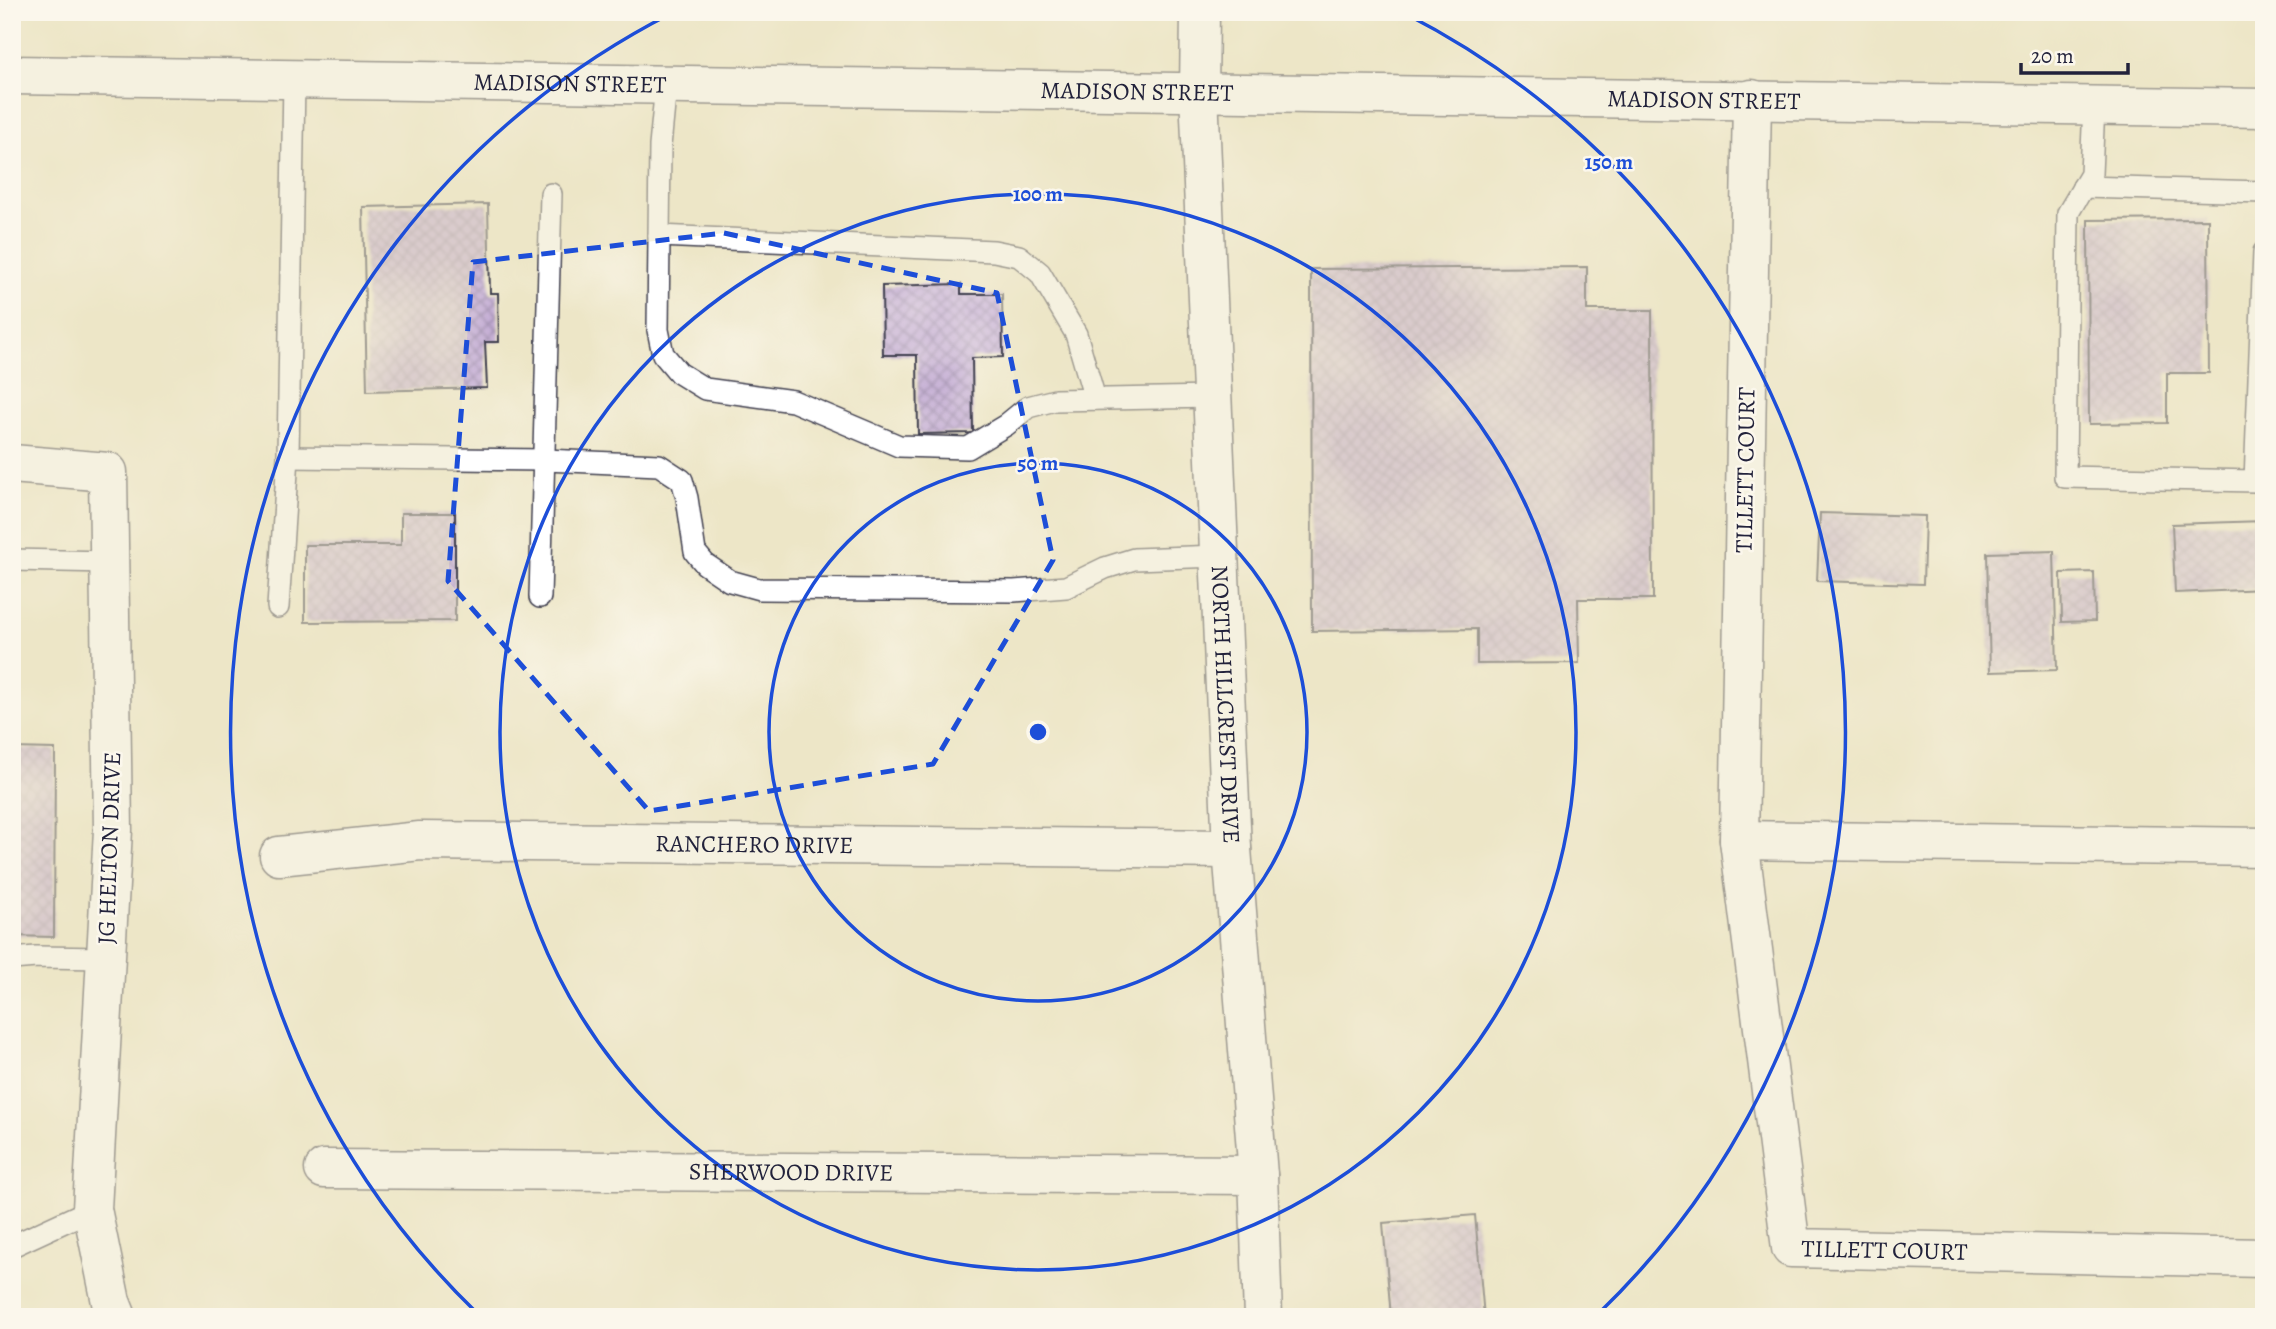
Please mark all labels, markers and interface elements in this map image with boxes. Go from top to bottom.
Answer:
scale bar [2021,32,2127,76]
text: 20 m [2031,42,2074,70]
street label: MADISON STREET [473,66,667,101]
street label: MADISON STREET [1040,74,1234,109]
street label: MADISON STREET [1607,82,1801,117]
text: 150 m [1585,148,1634,176]
text: 100 m [1013,180,1063,208]
street label: TILLETT COURT [1728,387,1762,553]
text: 50 m [1018,449,1059,477]
street label: NORTH HILLCREST DRIVE [1204,564,1248,844]
centre of rings [1026,720,1050,744]
street label: JG HELTON DRIVE [90,751,128,945]
street label: RANCHERO DRIVE [655,827,853,861]
street label: SHERWOOD DRIVE [689,1155,893,1189]
street label: TILLETT COURT [1801,1232,1968,1268]

